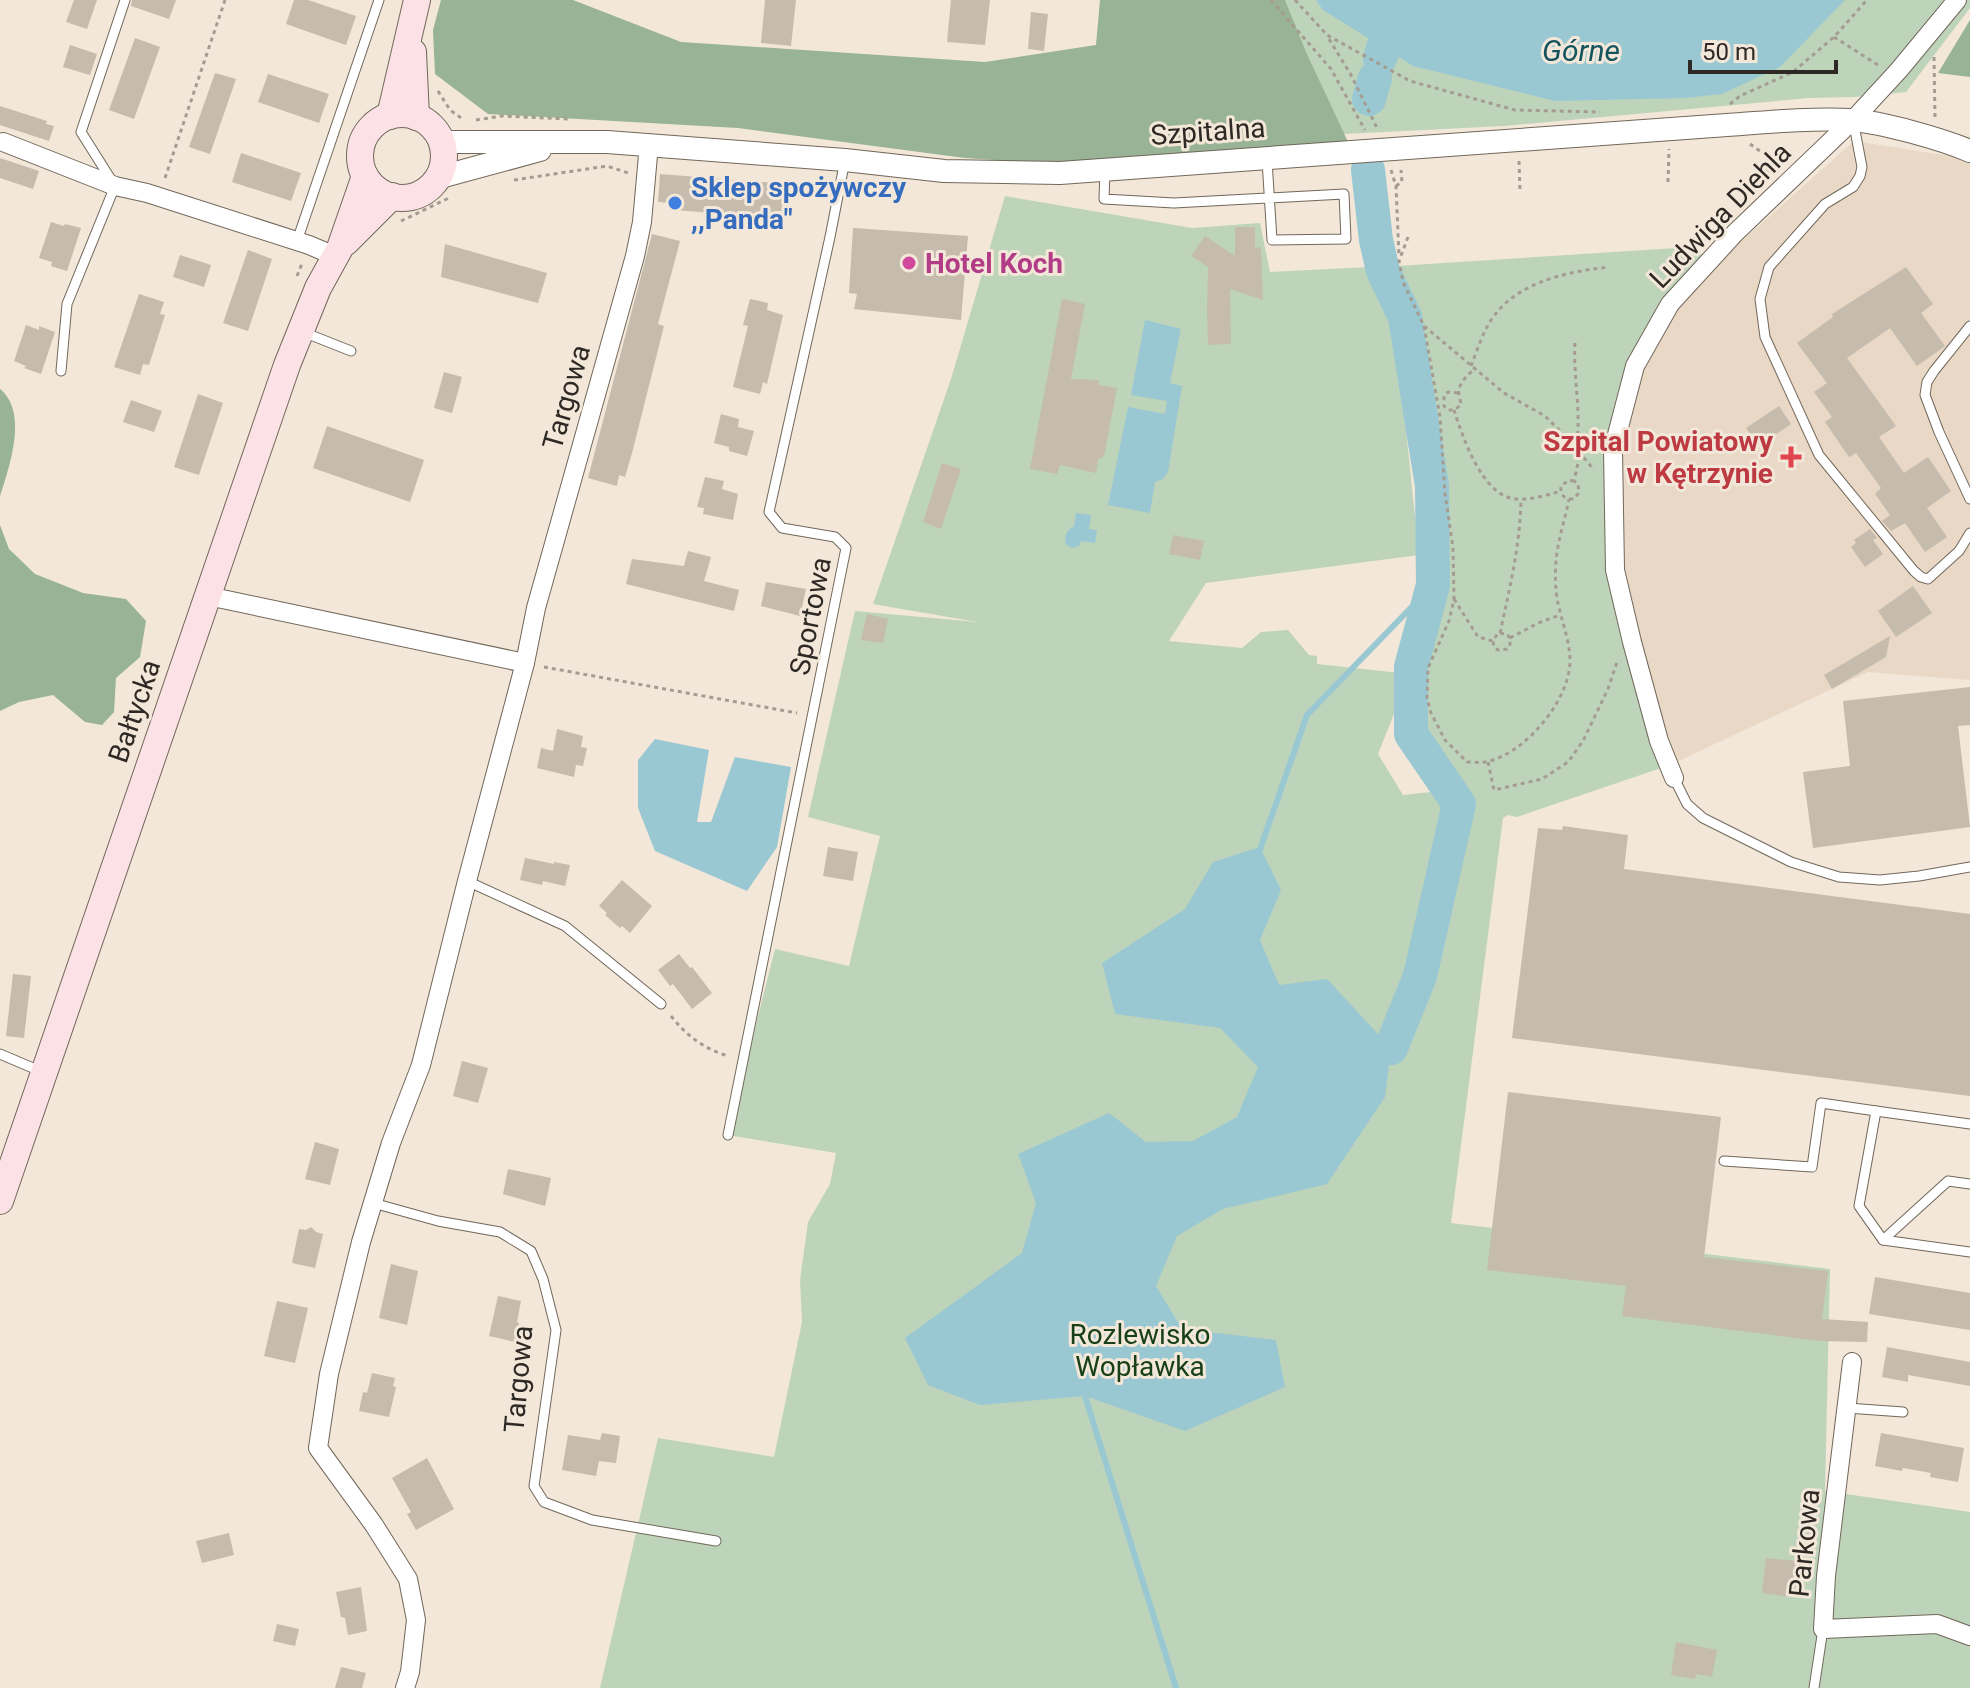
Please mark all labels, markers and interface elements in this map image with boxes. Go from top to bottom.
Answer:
scale bar [1690,24,1836,74]
water label: Górne [1542,33,1620,68]
text: 50 m [1702,38,1756,66]
street label: Szpitalna [1150,111,1267,152]
street label: Ludwiga Diehla [1643,136,1798,295]
place label: Sklep spożywczy ,,Panda" [691,171,907,236]
marker: Sklep spożywczy ,,Panda" [666,194,684,212]
place label: Hotel Koch [925,247,1063,280]
marker: Hotel Koch [900,254,918,272]
street label: Targowa [536,341,597,453]
place label: Szpital Powiatowy w Kętrzynie [1543,425,1774,490]
marker: Szpital Powiatowy w Kętrzynie [1780,446,1802,468]
street label: Sportowa [783,554,838,678]
street label: Bałtycka [102,655,167,767]
park label: Rozlewisko Wopławka [1069,1318,1211,1383]
street label: Targowa [497,1324,540,1434]
street label: Parkowa [1782,1487,1827,1599]

